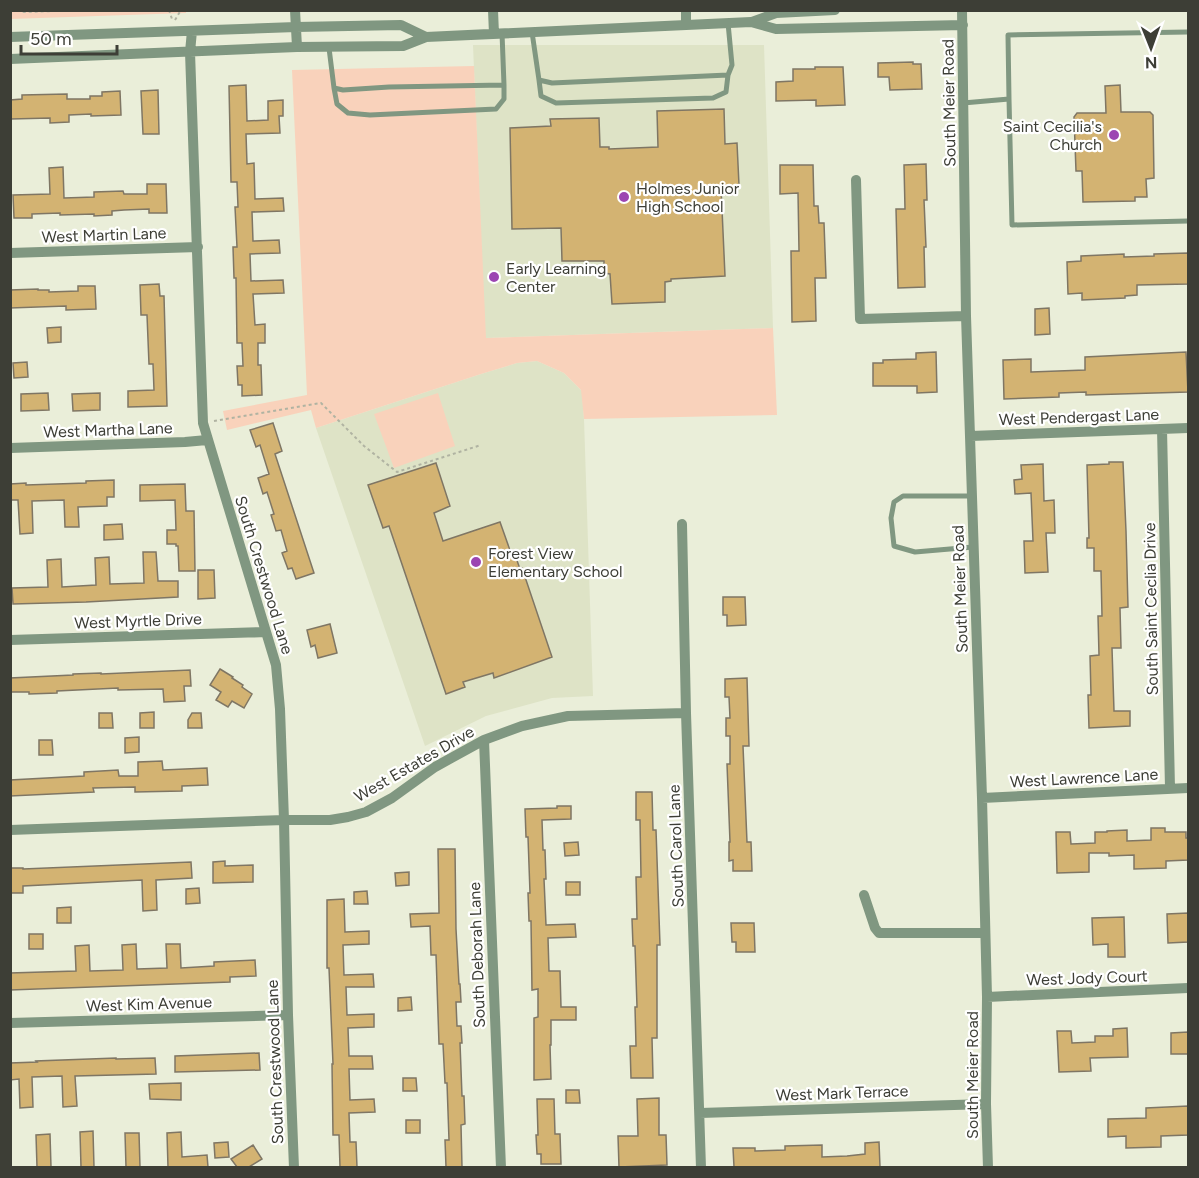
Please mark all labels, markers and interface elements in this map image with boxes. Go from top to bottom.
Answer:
scale bar [21,18,117,56]
north arrow [1121,18,1181,78]
text: 50 m [30,28,72,50]
street label: South Meier Road [938,39,960,167]
text: N [1145,53,1158,72]
place label: Saint Cecilia's Church [1003,117,1102,154]
marker: Saint Cecilia's Church [1107,128,1121,142]
place label: Holmes Junior High School [636,179,740,216]
marker: Holmes Junior High School [617,190,631,204]
street label: West Martin Lane [41,223,167,247]
place label: Early Learning Center [506,259,607,296]
marker: Early Learning Center [487,270,501,284]
street label: West Pendergast Lane [999,405,1160,429]
street label: West Martha Lane [43,418,173,442]
street label: South Crestwood Lane [231,494,297,657]
street label: South Saint Ceclia Drive [1140,522,1162,696]
street label: South Meier Road [948,525,972,653]
place label: Forest View Elementary School [488,544,622,581]
marker: Forest View Elementary School [469,555,483,569]
street label: West Myrtle Drive [74,609,202,633]
street label: West Estates Drive [351,722,477,806]
street label: West Lawrence Lane [1009,765,1159,791]
street label: South Carol Lane [664,784,688,908]
street label: South Deborah Lane [465,881,489,1028]
street label: West Jody Court [1026,966,1148,990]
street label: South Crestwood Lane [263,979,287,1145]
street label: West Kim Avenue [86,992,213,1016]
street label: South Meier Road [963,1011,982,1139]
street label: West Mark Terrace [775,1081,909,1105]

